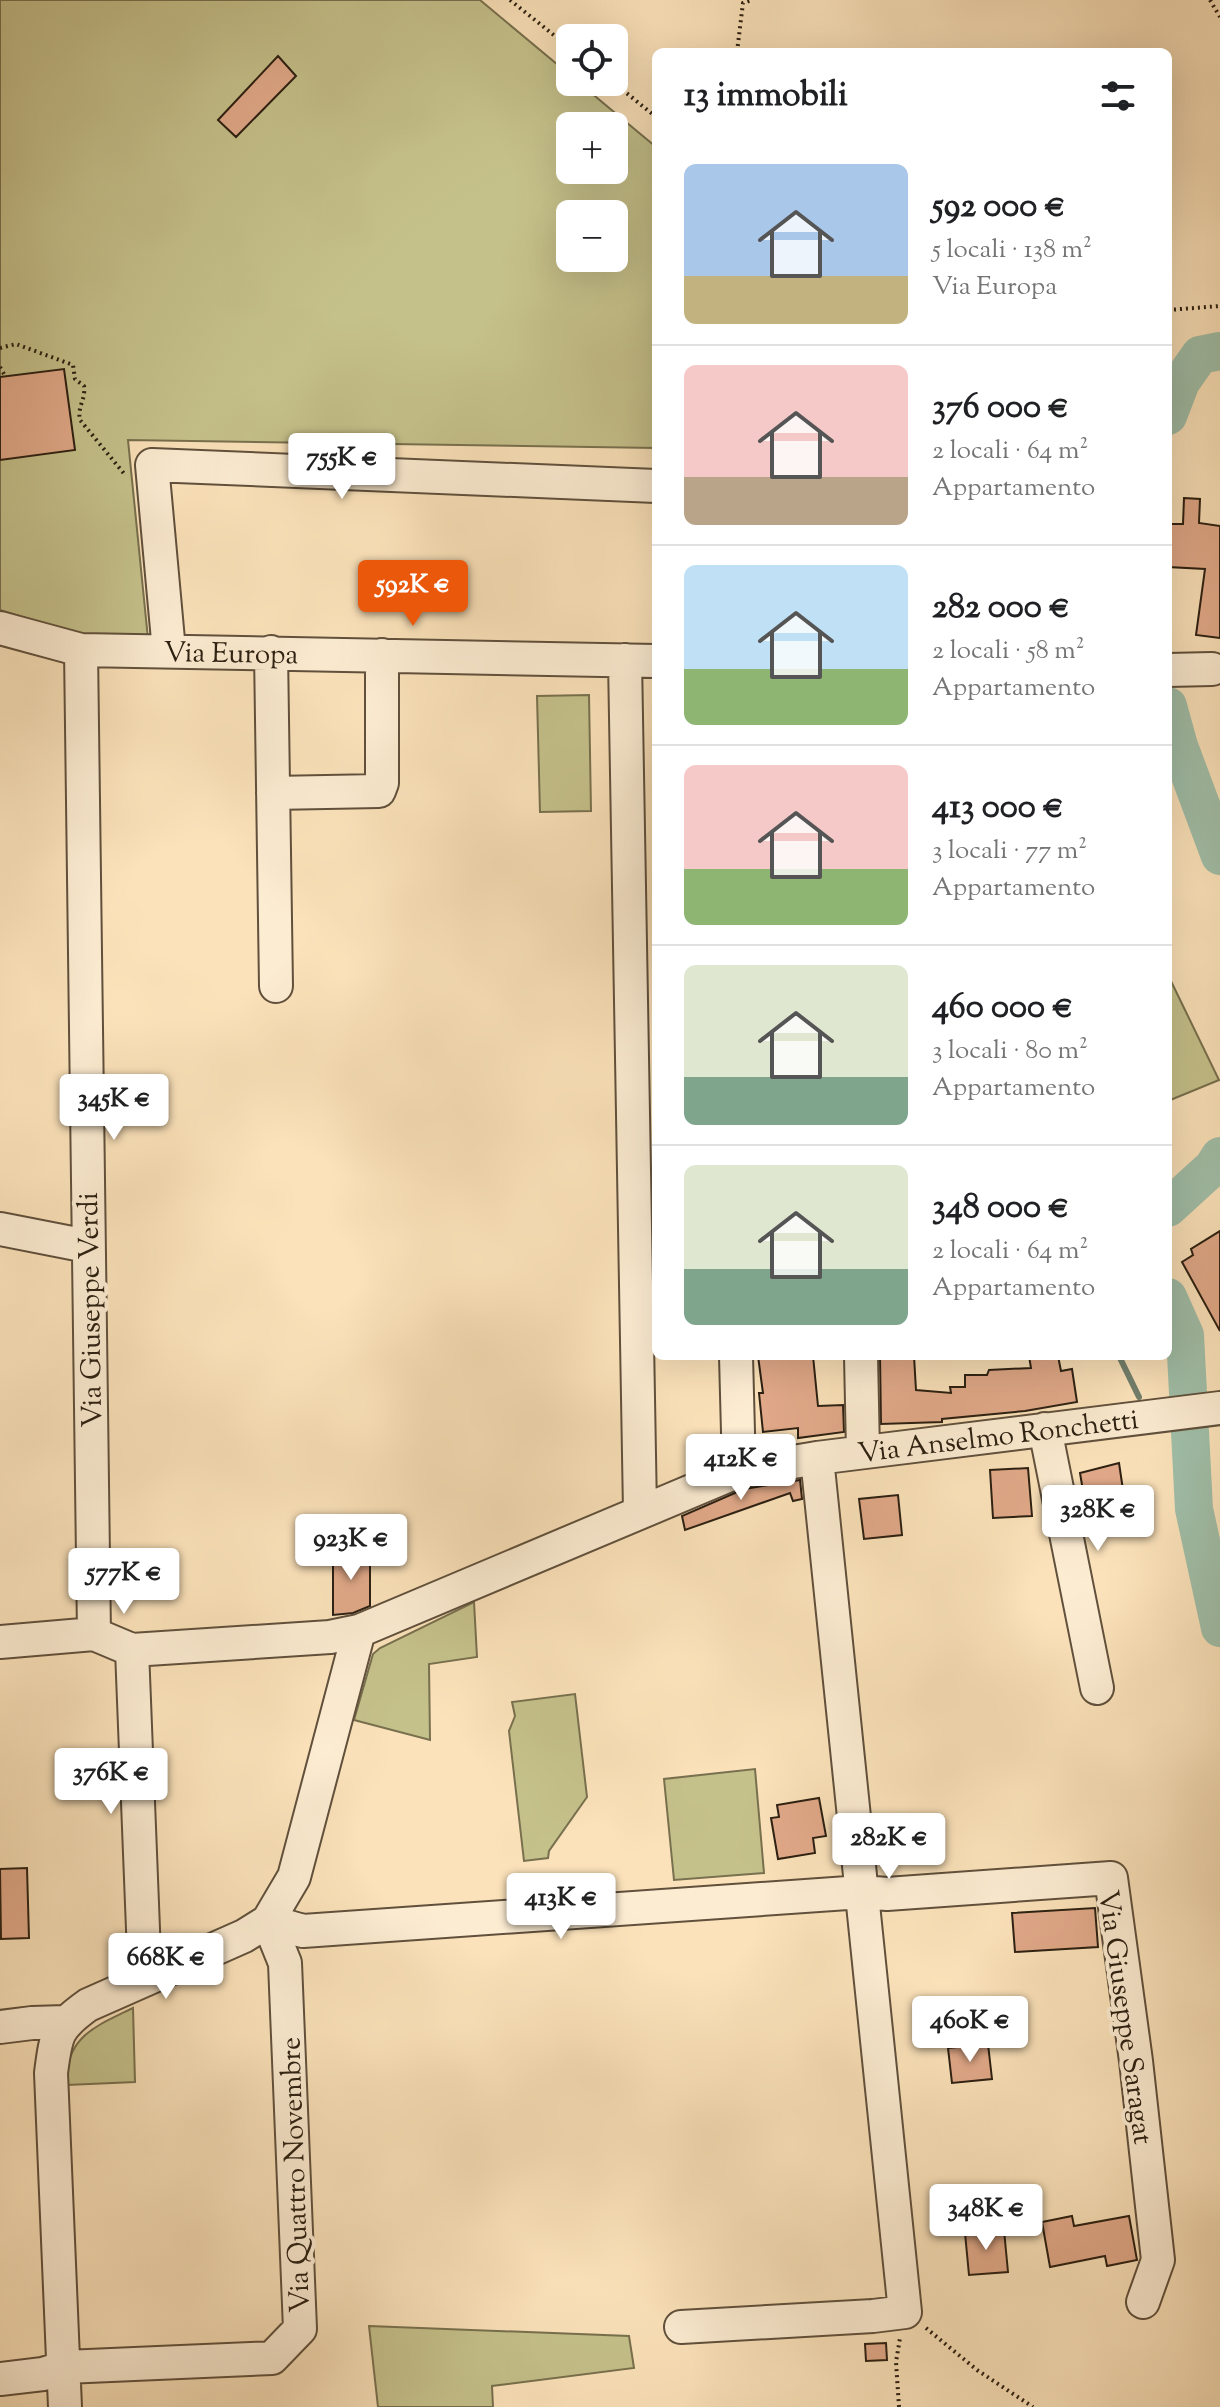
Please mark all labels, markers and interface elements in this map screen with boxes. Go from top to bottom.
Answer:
map controls [556,24,628,272]
button: locate [556,24,628,96]
text: 13 immobili [684,72,848,121]
icon: filters [1096,74,1140,118]
button: + [556,112,628,184]
text: 592 000 € [932,183,1065,232]
icon: home [748,196,844,292]
button: − [556,200,628,272]
text: 5 locali · 138 m² [932,232,1092,269]
text: Via Europa [932,269,1057,306]
text: 376 000 € [932,384,1069,433]
icon: home [748,397,844,493]
pin: 755K € [277,433,407,501]
text: 2 locali · 64 m² [932,433,1088,470]
text: 755K € [306,440,378,477]
text: Appartamento [932,470,1095,507]
pin: 592K € [348,560,478,628]
text: 592K € [376,567,450,604]
text: 282 000 € [932,584,1070,633]
icon: home [748,597,844,693]
text: 2 locali · 58 m² [932,633,1085,670]
street label: Via Europa [163,634,299,676]
text: Appartamento [932,670,1095,707]
text: 413 000 € [932,784,1064,833]
icon: home [748,797,844,893]
text: 3 locali · 77 m² [932,833,1087,870]
text: Appartamento [932,870,1095,907]
text: 460 000 € [932,984,1073,1033]
icon: home [748,997,844,1093]
text: 3 locali · 80 m² [932,1033,1088,1070]
text: Appartamento [932,1070,1095,1107]
pin: 345K € [49,1074,179,1142]
text: 345K € [78,1081,150,1118]
text: 348 000 € [932,1184,1069,1233]
street label: Via Giuseppe Verdi [70,1192,114,1428]
icon: home [748,1197,844,1293]
text: 2 locali · 64 m² [932,1233,1088,1270]
text: Appartamento [932,1270,1095,1307]
street label: Via Anselmo Ronchetti [856,1401,1141,1475]
pin: 412K € [676,1434,806,1502]
text: 412K € [704,1441,778,1478]
pin: 328K € [1033,1485,1163,1553]
text: 328K € [1060,1492,1136,1529]
pin: 923K € [286,1514,416,1582]
text: 923K € [313,1521,389,1558]
pin: 577K € [59,1548,189,1616]
text: 577K € [86,1555,162,1592]
pin: 376K € [46,1748,176,1816]
text: 376K € [73,1755,149,1792]
pin: 282K € [824,1813,954,1881]
text: 282K € [850,1820,928,1857]
pin: 413K € [496,1873,626,1941]
text: 413K € [525,1880,597,1917]
street label: Via Giuseppe Saragat [1086,1888,1162,2148]
pin: 668K € [101,1933,231,2001]
text: 668K € [126,1940,206,1977]
pin: 460K € [905,1996,1035,2064]
text: 460K € [930,2003,1010,2040]
street label: Via Quattro Novembre [272,2036,322,2314]
pin: 348K € [921,2184,1051,2252]
text: 348K € [948,2191,1024,2228]

